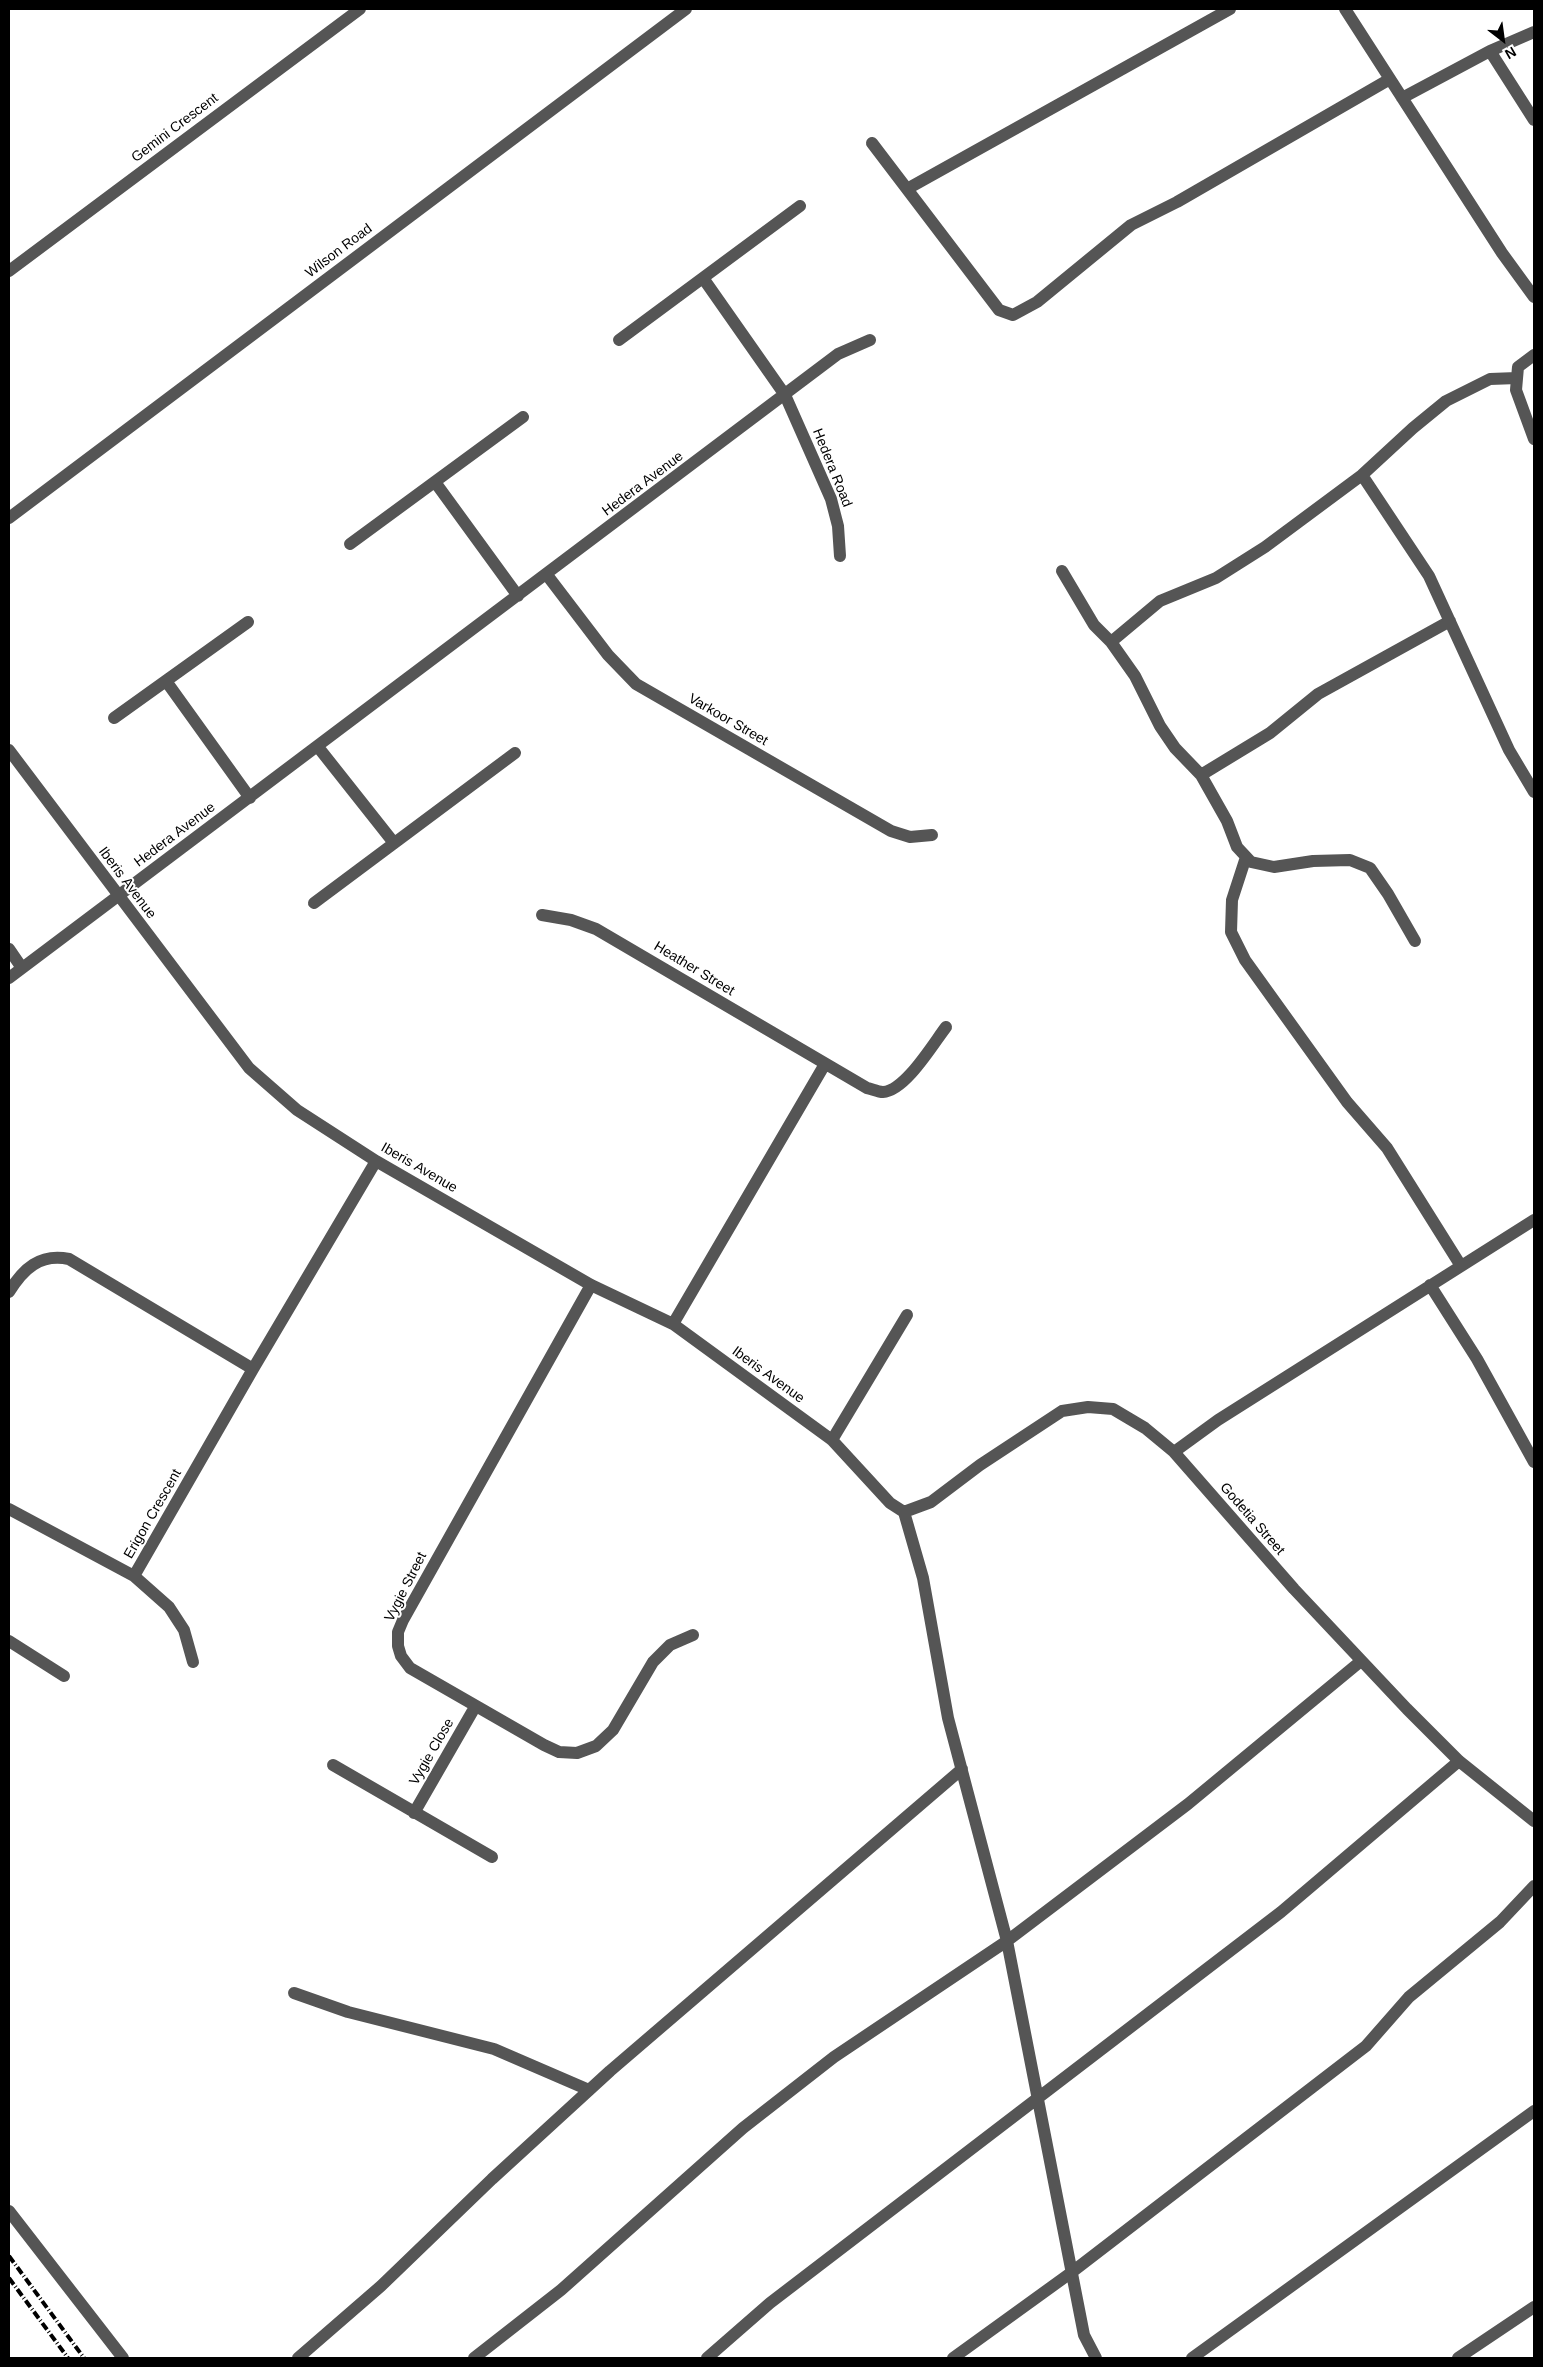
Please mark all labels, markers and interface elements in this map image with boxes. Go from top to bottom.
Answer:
north arrow [1478,15,1528,65]
text: N [1502,44,1519,62]
street label: Gemini Crescent [128,90,222,166]
street label: Wilson Road [302,220,376,282]
street label: Hedera Road [809,426,855,510]
street label: Hedera Avenue [599,448,687,520]
street label: Varkoor Street [685,690,771,750]
street label: Hedera Avenue [131,799,219,871]
street label: Iberis Avenue [95,844,159,922]
street label: Heather Street [651,938,737,1000]
street label: Iberis Avenue [378,1139,460,1197]
street label: Iberis Avenue [729,1343,807,1407]
street label: Erigon Crescent [121,1466,185,1562]
street label: Godetia Street [1216,1479,1288,1559]
street label: Vygie Street [381,1549,431,1625]
street label: Vygie Close [406,1716,458,1788]

